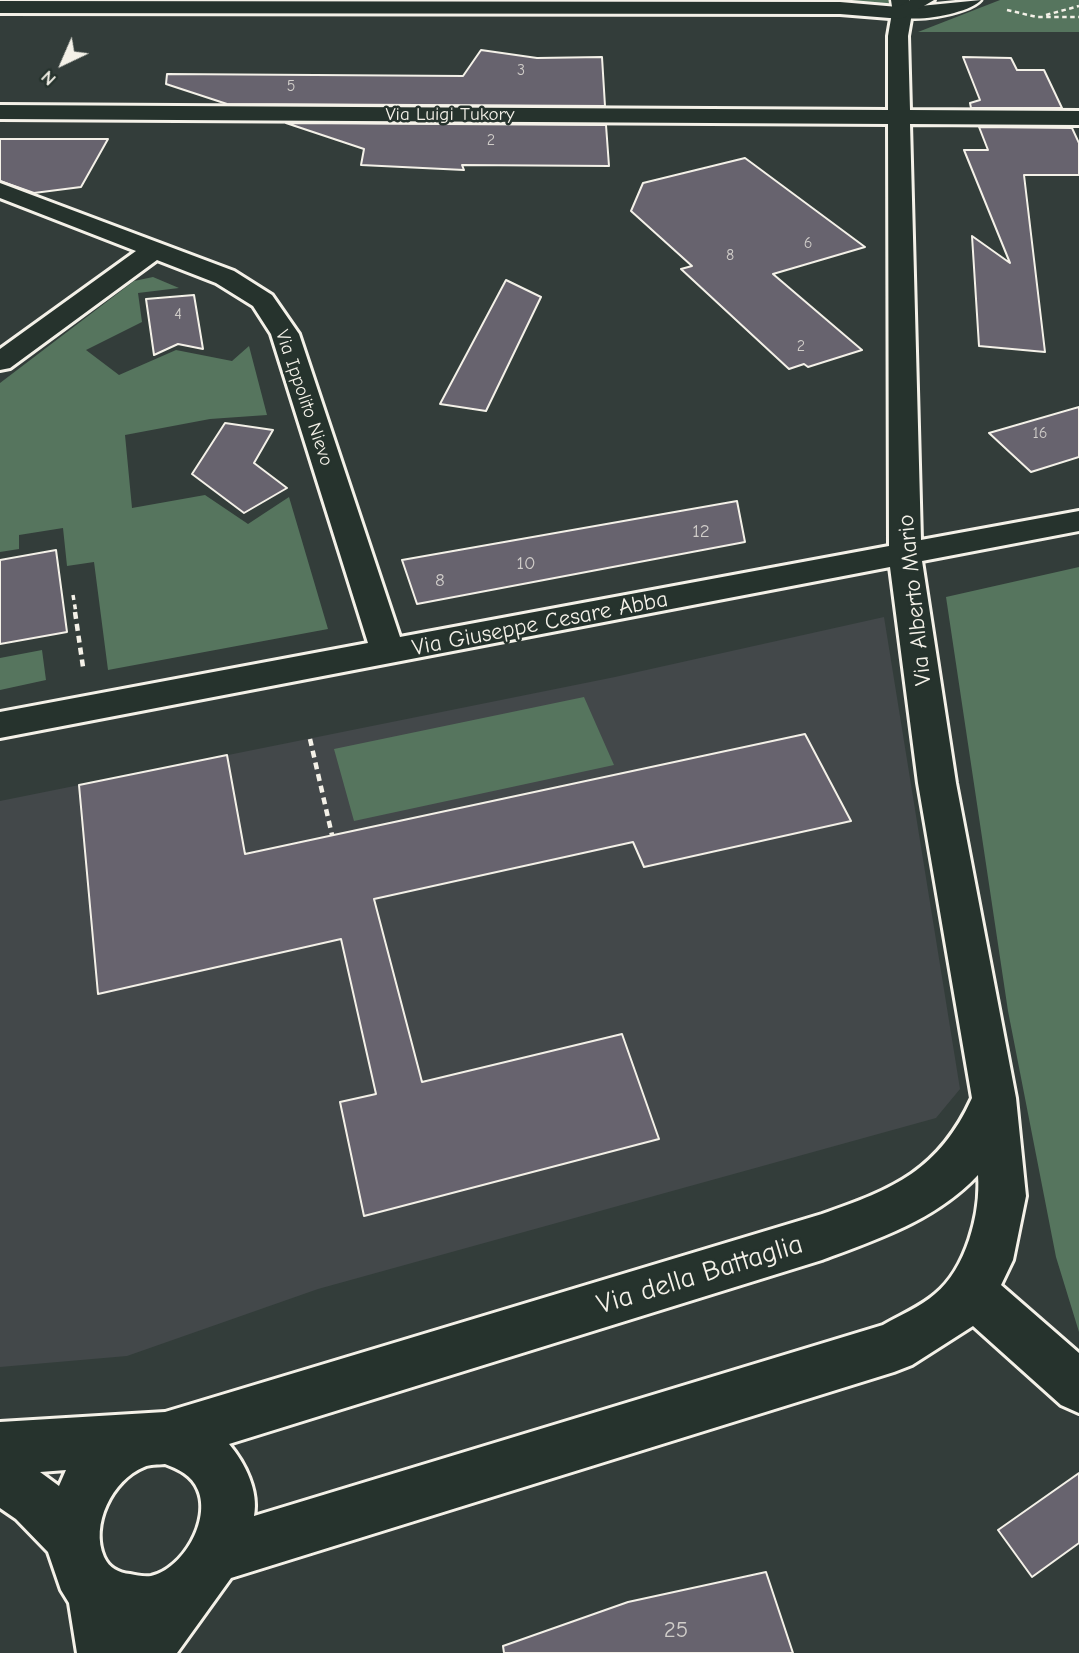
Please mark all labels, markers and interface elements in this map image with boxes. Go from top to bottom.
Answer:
north arrow [28,28,98,98]
house number: 3 [517,60,525,80]
text: N [36,66,61,90]
house number: 5 [287,76,295,96]
street label: Via Luigi Tukory [385,104,515,126]
house number: 2 [487,130,495,150]
house number: 6 [804,233,812,253]
house number: 8 [726,245,734,265]
house number: 4 [174,304,182,324]
street label: Via Ippolito Nievo [270,327,338,469]
house number: 2 [797,336,805,356]
house number: 16 [1032,423,1048,443]
street label: Via Alberto Mario [892,513,938,687]
house number: 12 [692,521,710,543]
house number: 10 [516,553,536,575]
house number: 8 [435,570,445,592]
street label: Via Giuseppe Cesare Abba [410,586,670,662]
street label: Via della Battaglia [593,1228,807,1322]
house number: 25 [664,1616,688,1644]

